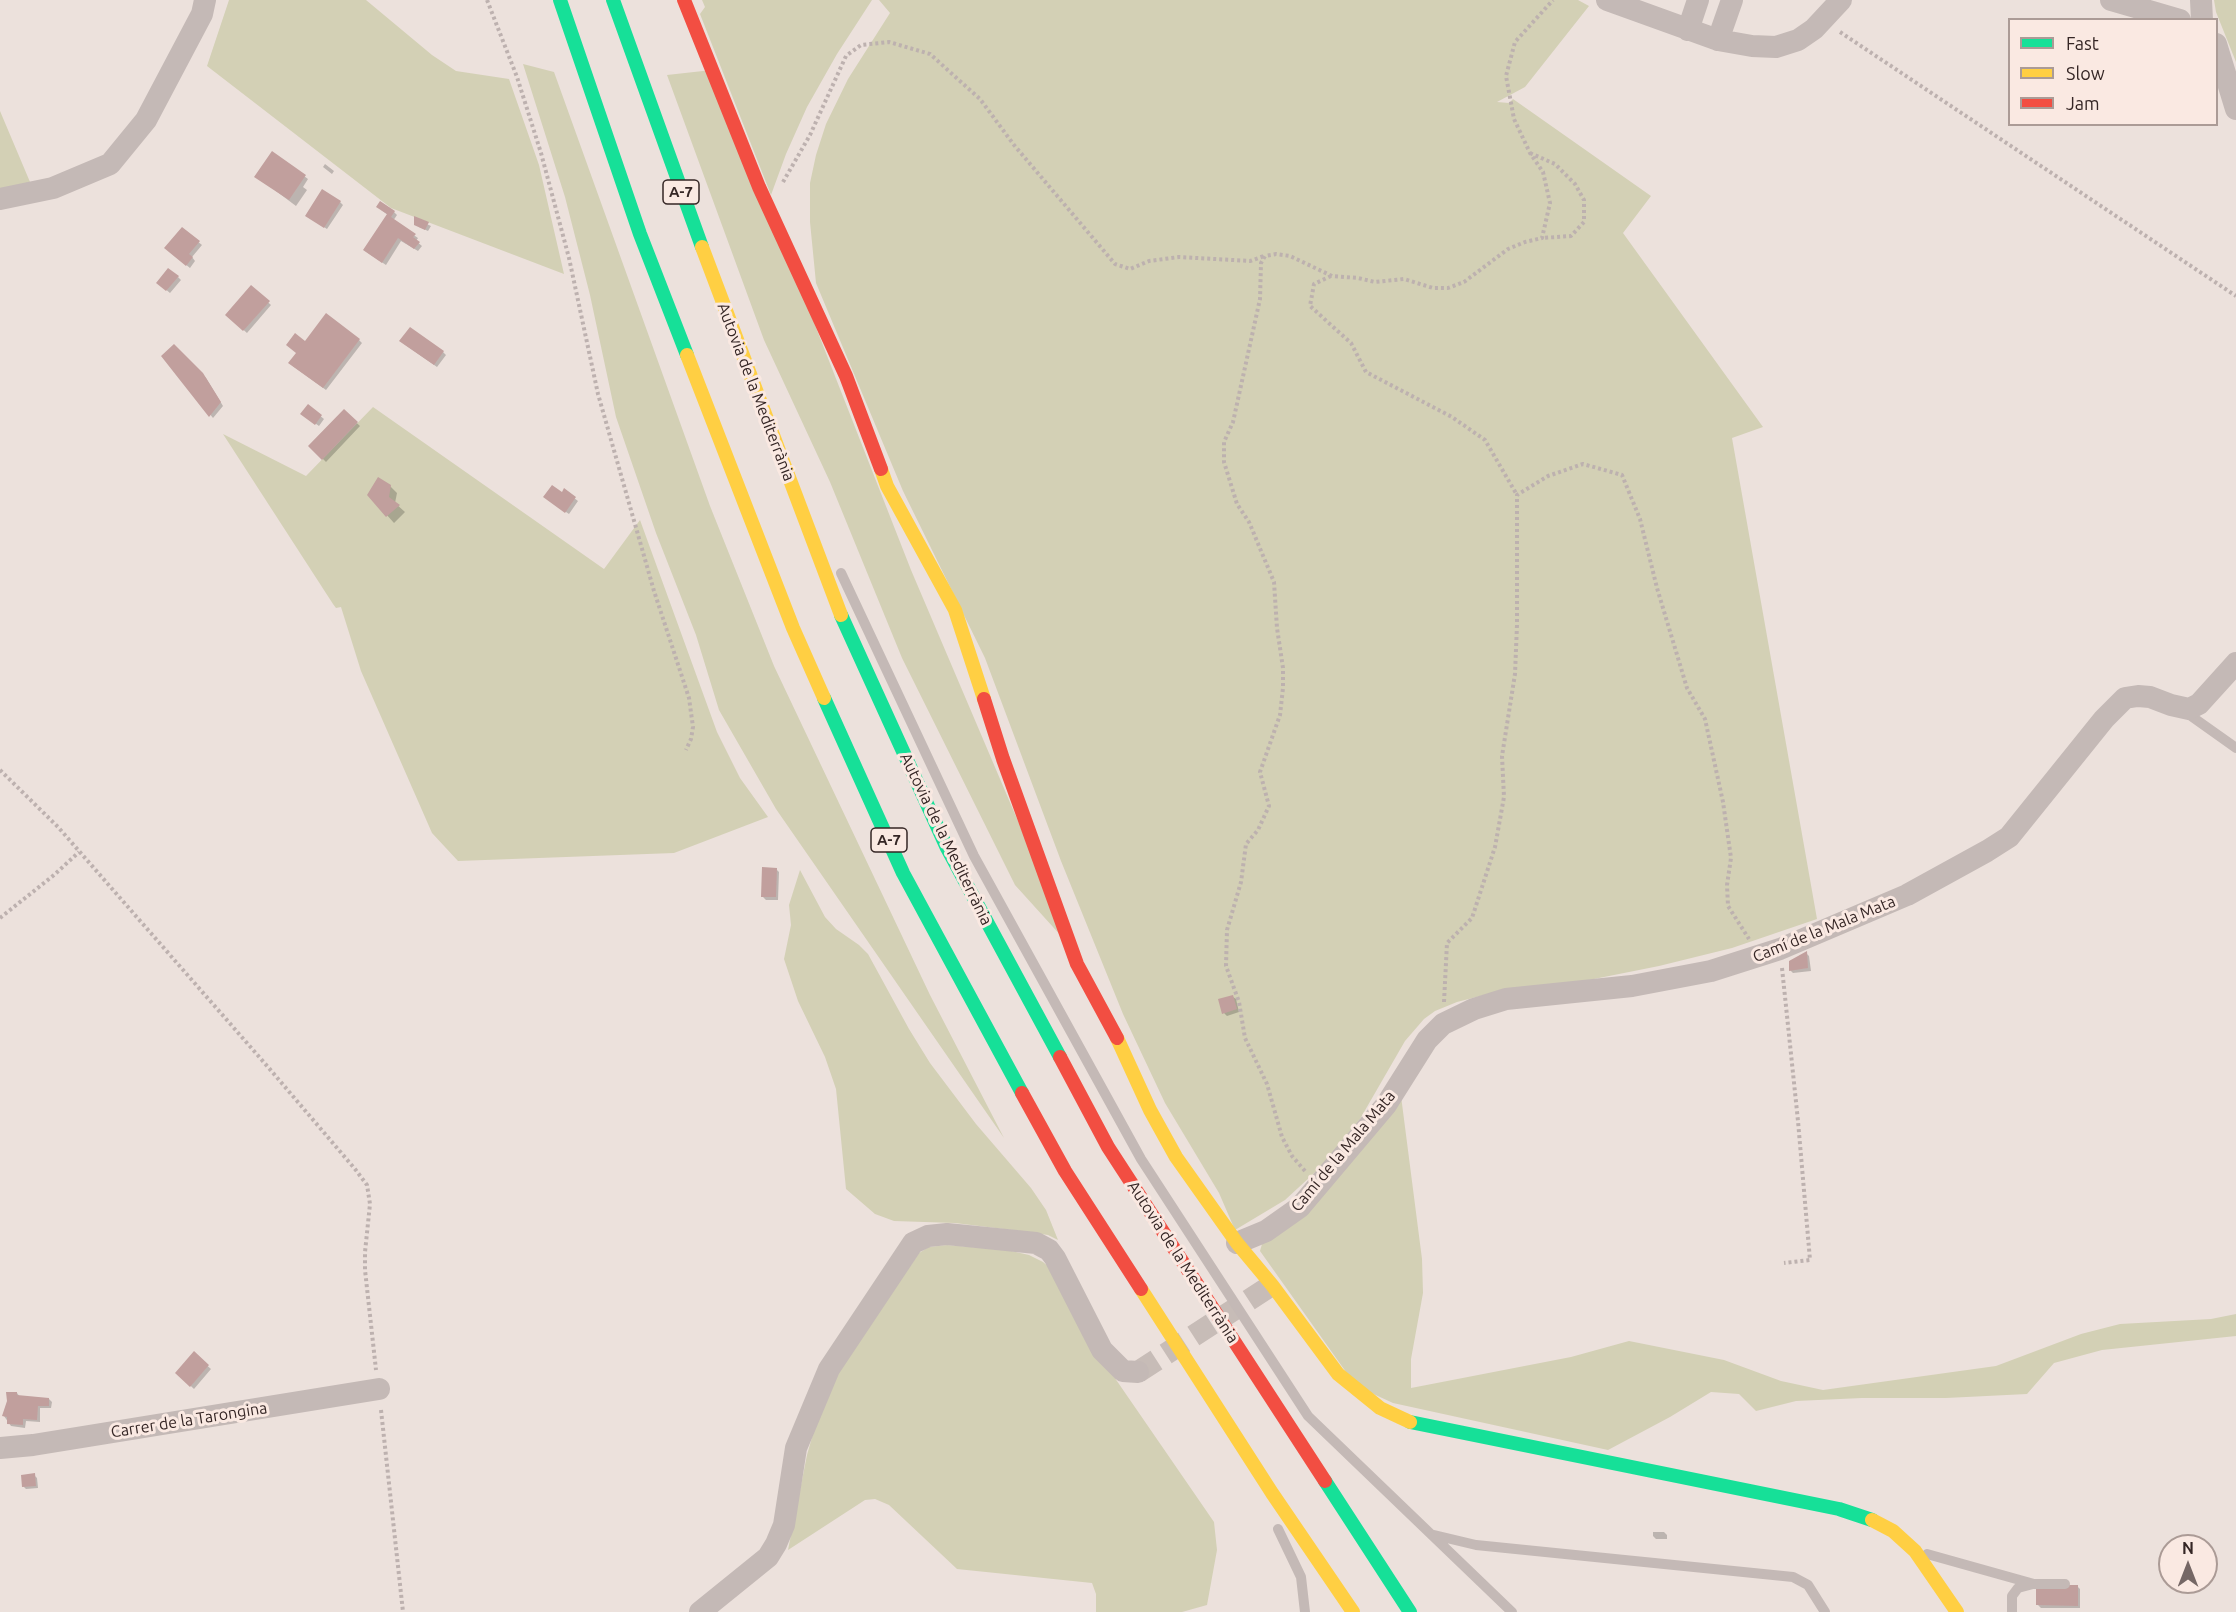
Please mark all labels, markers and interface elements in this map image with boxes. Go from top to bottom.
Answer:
legend [2008,18,2218,126]
text: Fast [2066,33,2099,53]
text: Slow [2066,63,2105,83]
text: Jam [2066,93,2100,113]
road number: A-7 [663,180,699,204]
street label: Autovia de la Mediterrània [713,300,799,484]
street label: Autovia de la Mediterrània [896,750,996,928]
road number: A-7 [871,828,907,852]
street label: Camí de la Mala Mata [1750,892,1898,966]
street label: Camí de la Mala Mata [1287,1087,1399,1215]
street label: Autovia de la Mediterrània [1123,1177,1243,1347]
street label: Carrer de la Tarongina [109,1398,269,1442]
north arrow [2158,1534,2218,1594]
text: N [2182,1539,2194,1557]

